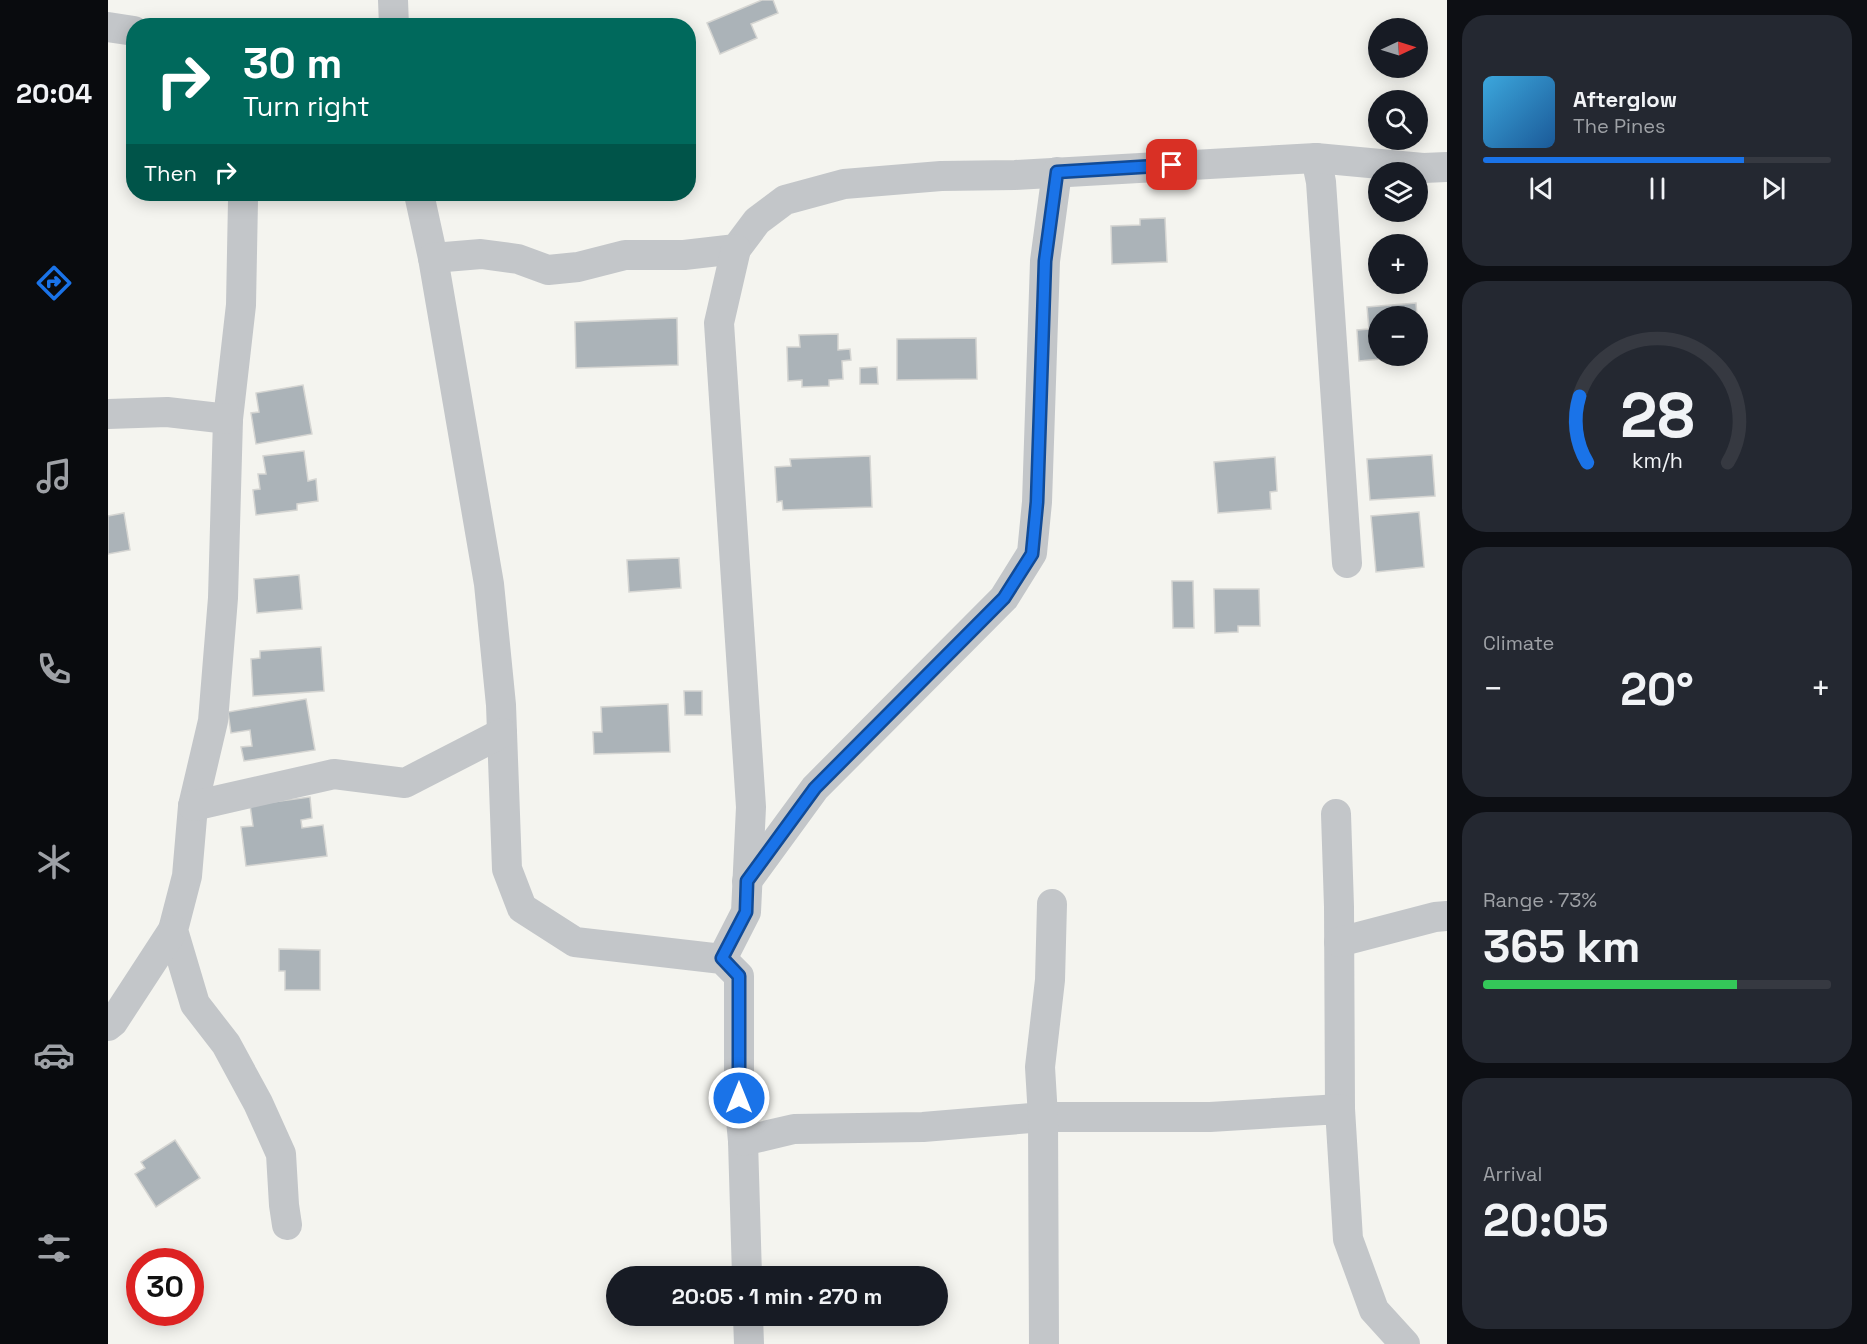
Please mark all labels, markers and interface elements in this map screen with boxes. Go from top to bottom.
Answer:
north arrow [1368,18,1428,78]
map controls [1368,18,1428,366]
text: 30 m [243,37,342,90]
icon: right [144,42,222,120]
text: 20:04 [16,76,92,111]
text: Afterglow [1573,85,1677,113]
text: Turn right [243,89,370,124]
button: search [1368,90,1428,150]
text: The Pines [1573,113,1666,139]
pin [1146,139,1197,190]
icon: arrive [1155,148,1188,181]
icon: right [209,156,242,189]
text: Then [144,159,197,187]
button: layers [1368,162,1428,222]
icon: previous [1525,172,1558,205]
icon: pause [1641,172,1674,205]
icon: next [1757,172,1790,205]
button: + [1368,234,1428,294]
icon: directions [33,262,75,304]
button: − [1368,306,1428,366]
text: 28 [1620,376,1694,455]
text: km/h [1631,448,1683,475]
icon: music [33,455,75,497]
text: Climate [1483,630,1554,656]
icon: phone [33,648,75,690]
text: 20° [1620,661,1694,718]
text: − [1483,668,1503,710]
text: + [1811,668,1831,710]
icon: climate [33,841,75,883]
text: Range · 73% [1483,887,1597,913]
text: 365 km [1483,918,1640,975]
icon: car [33,1034,75,1076]
position arrow [707,1066,771,1130]
text: Arrival [1483,1161,1542,1187]
text: 20:05 [1483,1192,1608,1249]
icon: filters [33,1227,75,1269]
speed limit sign: 30 [126,1248,204,1326]
text: 20:05 · 1 min · 270 m [672,1282,882,1310]

